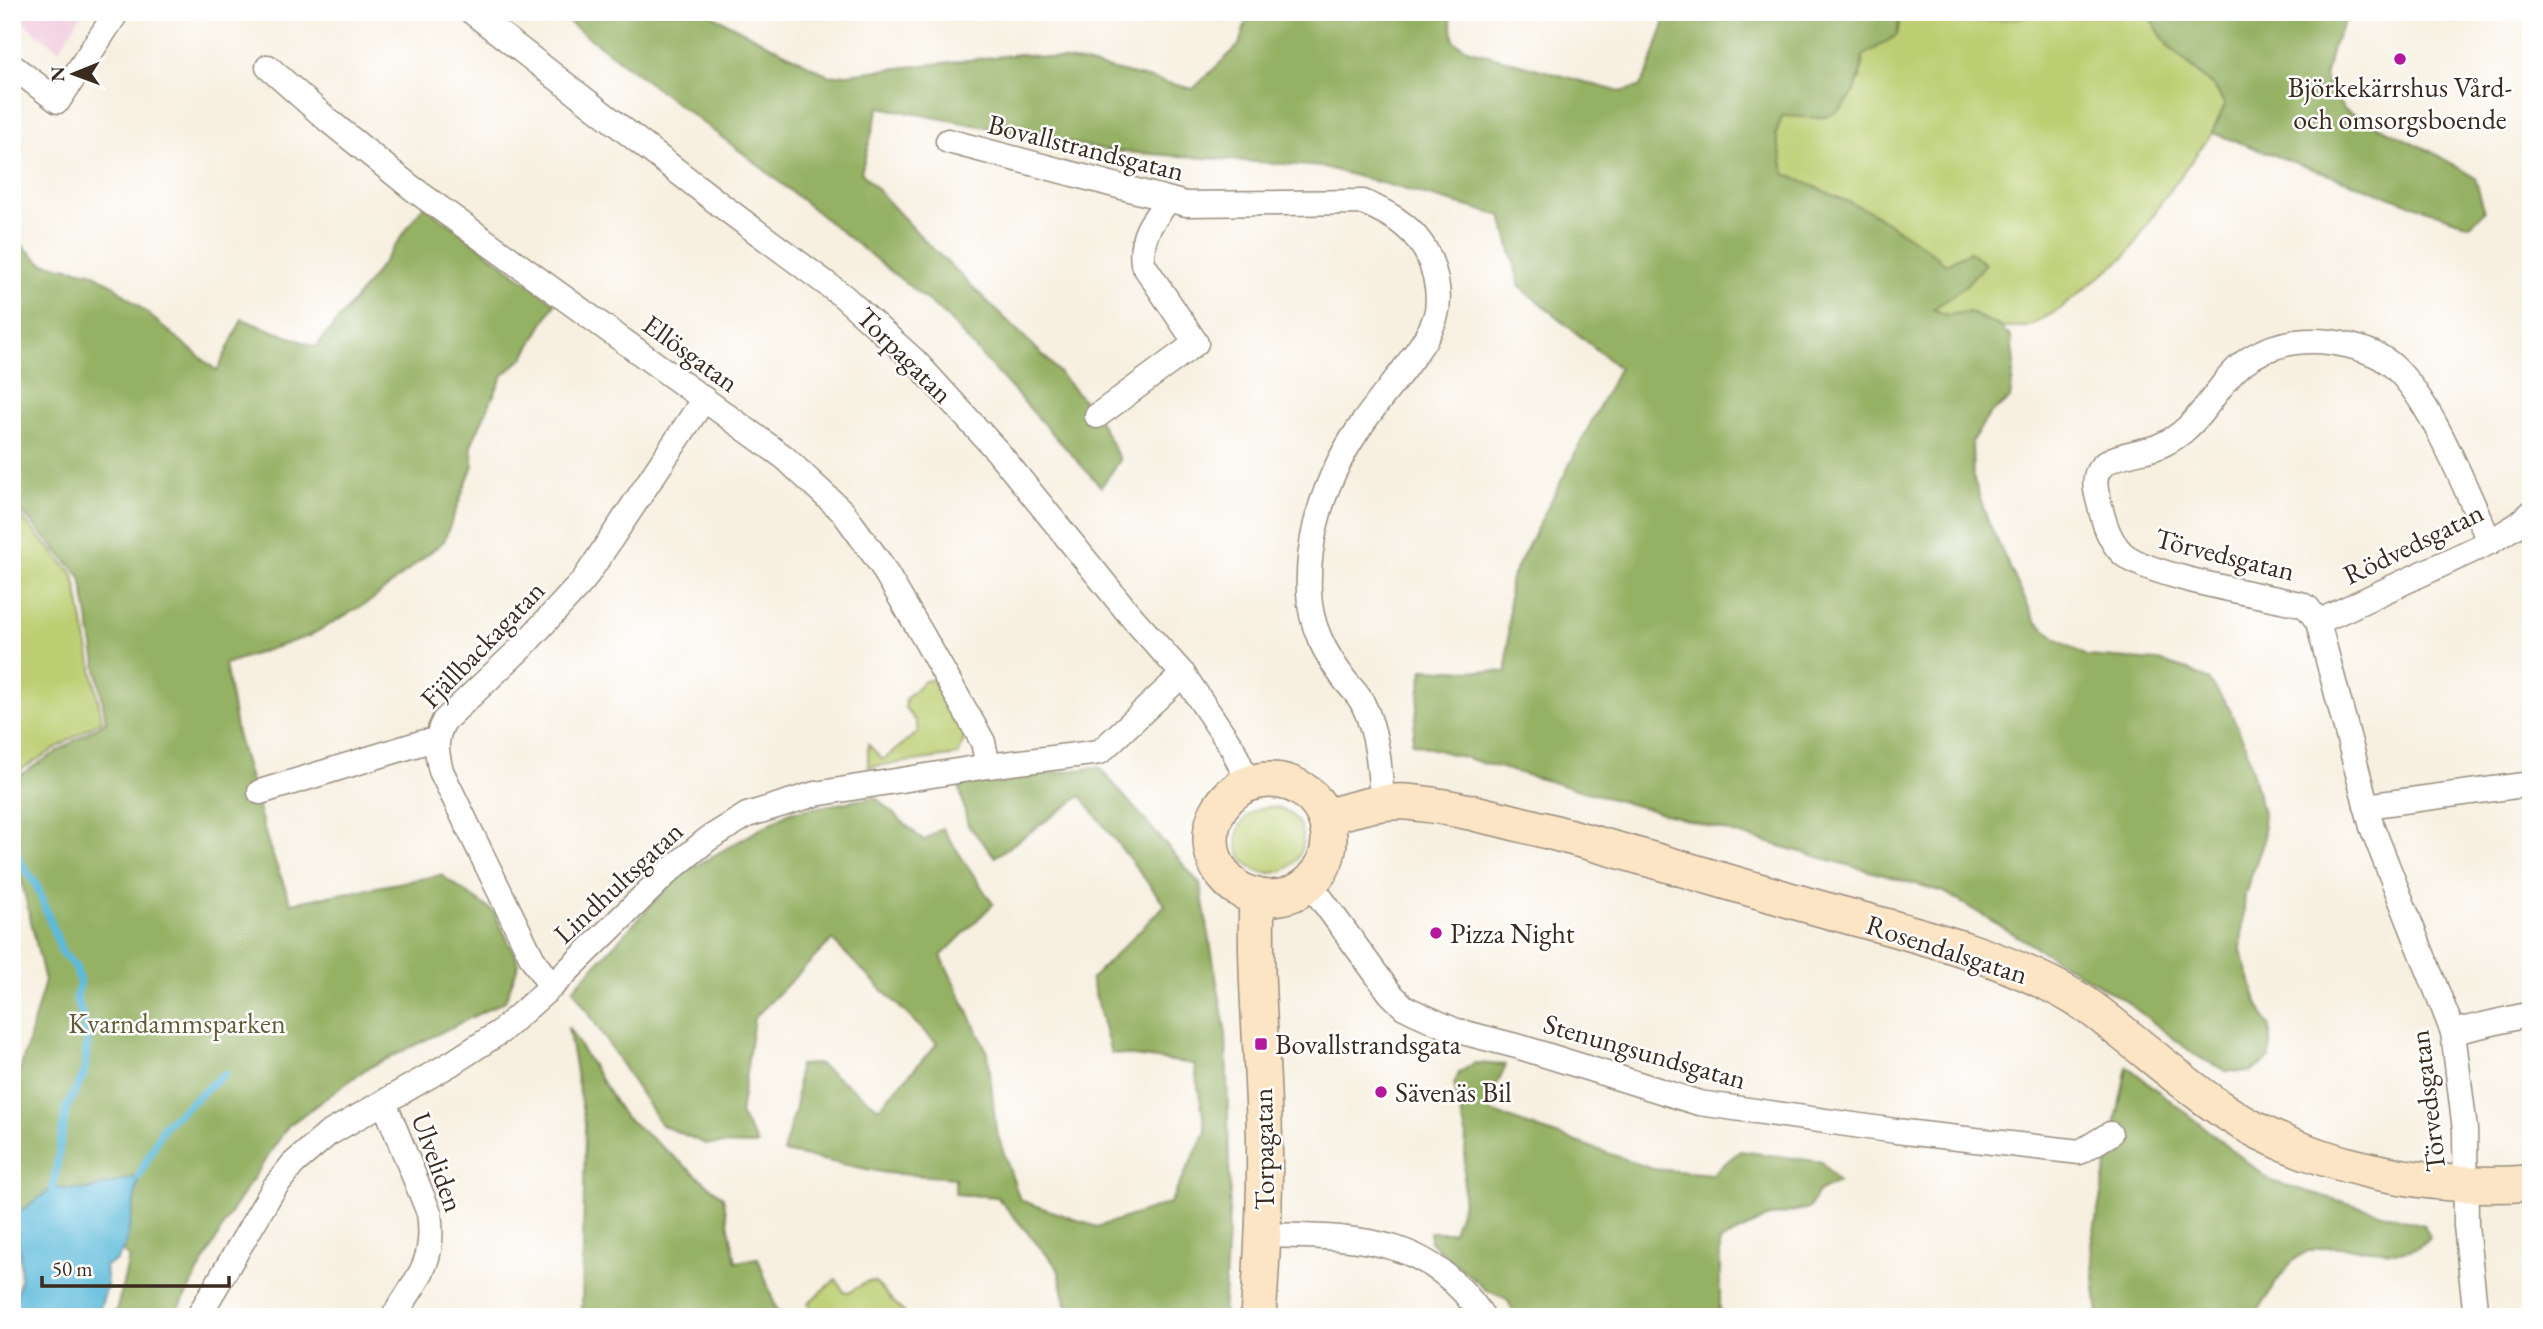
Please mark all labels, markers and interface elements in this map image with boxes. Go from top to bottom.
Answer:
north arrow [38,38,108,108]
marker: Björkekärrshus Vård- och omsorgsboende [2392,51,2408,67]
text: N [45,66,70,82]
place label: Björkekärrshus Vård- och omsorgsboende [2288,69,2512,137]
street label: Bovallstrandsgatan [984,105,1188,189]
street label: Torpagatan [849,299,961,411]
street label: Ellösgatan [636,306,746,400]
street label: Rödvedsgatan [2337,494,2489,592]
street label: Törvedsgatan [2151,519,2299,589]
street label: Fjällbackagatan [412,572,552,716]
street label: Lindhultsgatan [546,813,690,951]
street label: Rosendalsgatan [1862,906,2033,992]
place label: Pizza Night [1450,915,1575,951]
marker: Pizza Night [1428,925,1444,941]
park label: Kvarndammsparken [68,1005,286,1041]
street label: Stenungsundsgatan [1540,1005,1751,1097]
place label: Bovallstrandsgata [1275,1026,1462,1062]
street label: Törvedsgatan [2400,1028,2454,1174]
marker: Bovallstrandsgata [1253,1036,1269,1052]
place label: Sävenäs Bil [1395,1074,1512,1110]
marker: Sävenäs Bil [1373,1084,1389,1100]
street label: Torpagatan [1244,1087,1282,1210]
street label: Ulveliden [403,1107,473,1217]
scale bar [42,1245,229,1289]
text: 50 m [52,1255,93,1282]

